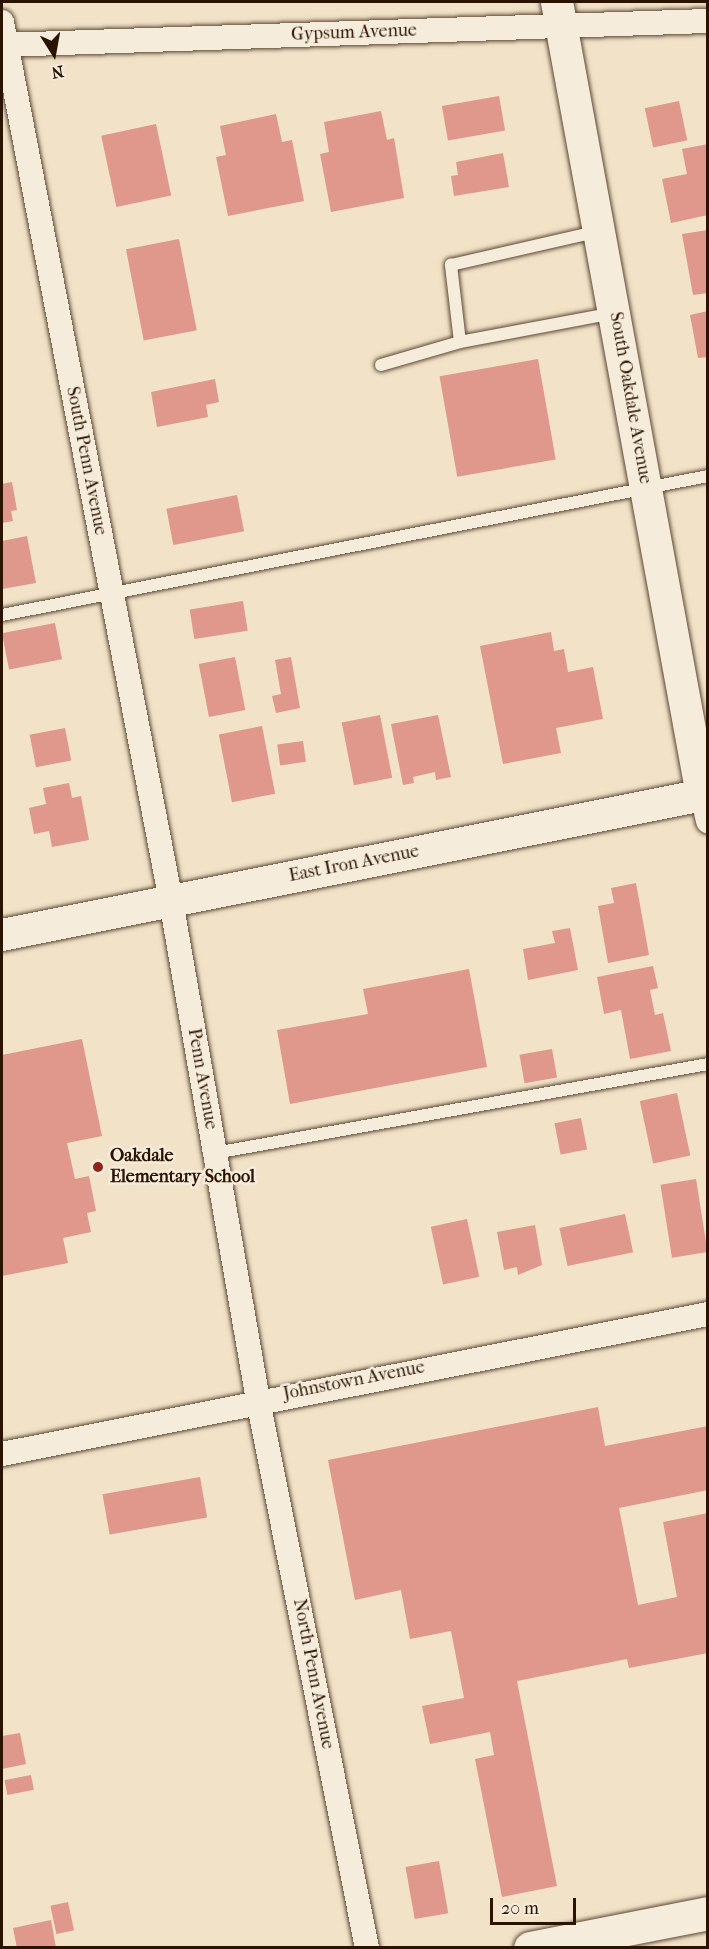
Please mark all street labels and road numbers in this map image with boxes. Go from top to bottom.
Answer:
street label: Gypsum Avenue [291,20,417,46]
street label: South Oakdale Avenue [604,310,656,486]
street label: South Penn Avenue [61,385,111,537]
street label: East Iron Avenue [287,841,421,887]
street label: Penn Avenue [182,1027,222,1131]
street label: Johnstown Avenue [281,1357,427,1405]
street label: North Penn Avenue [288,1597,338,1751]

